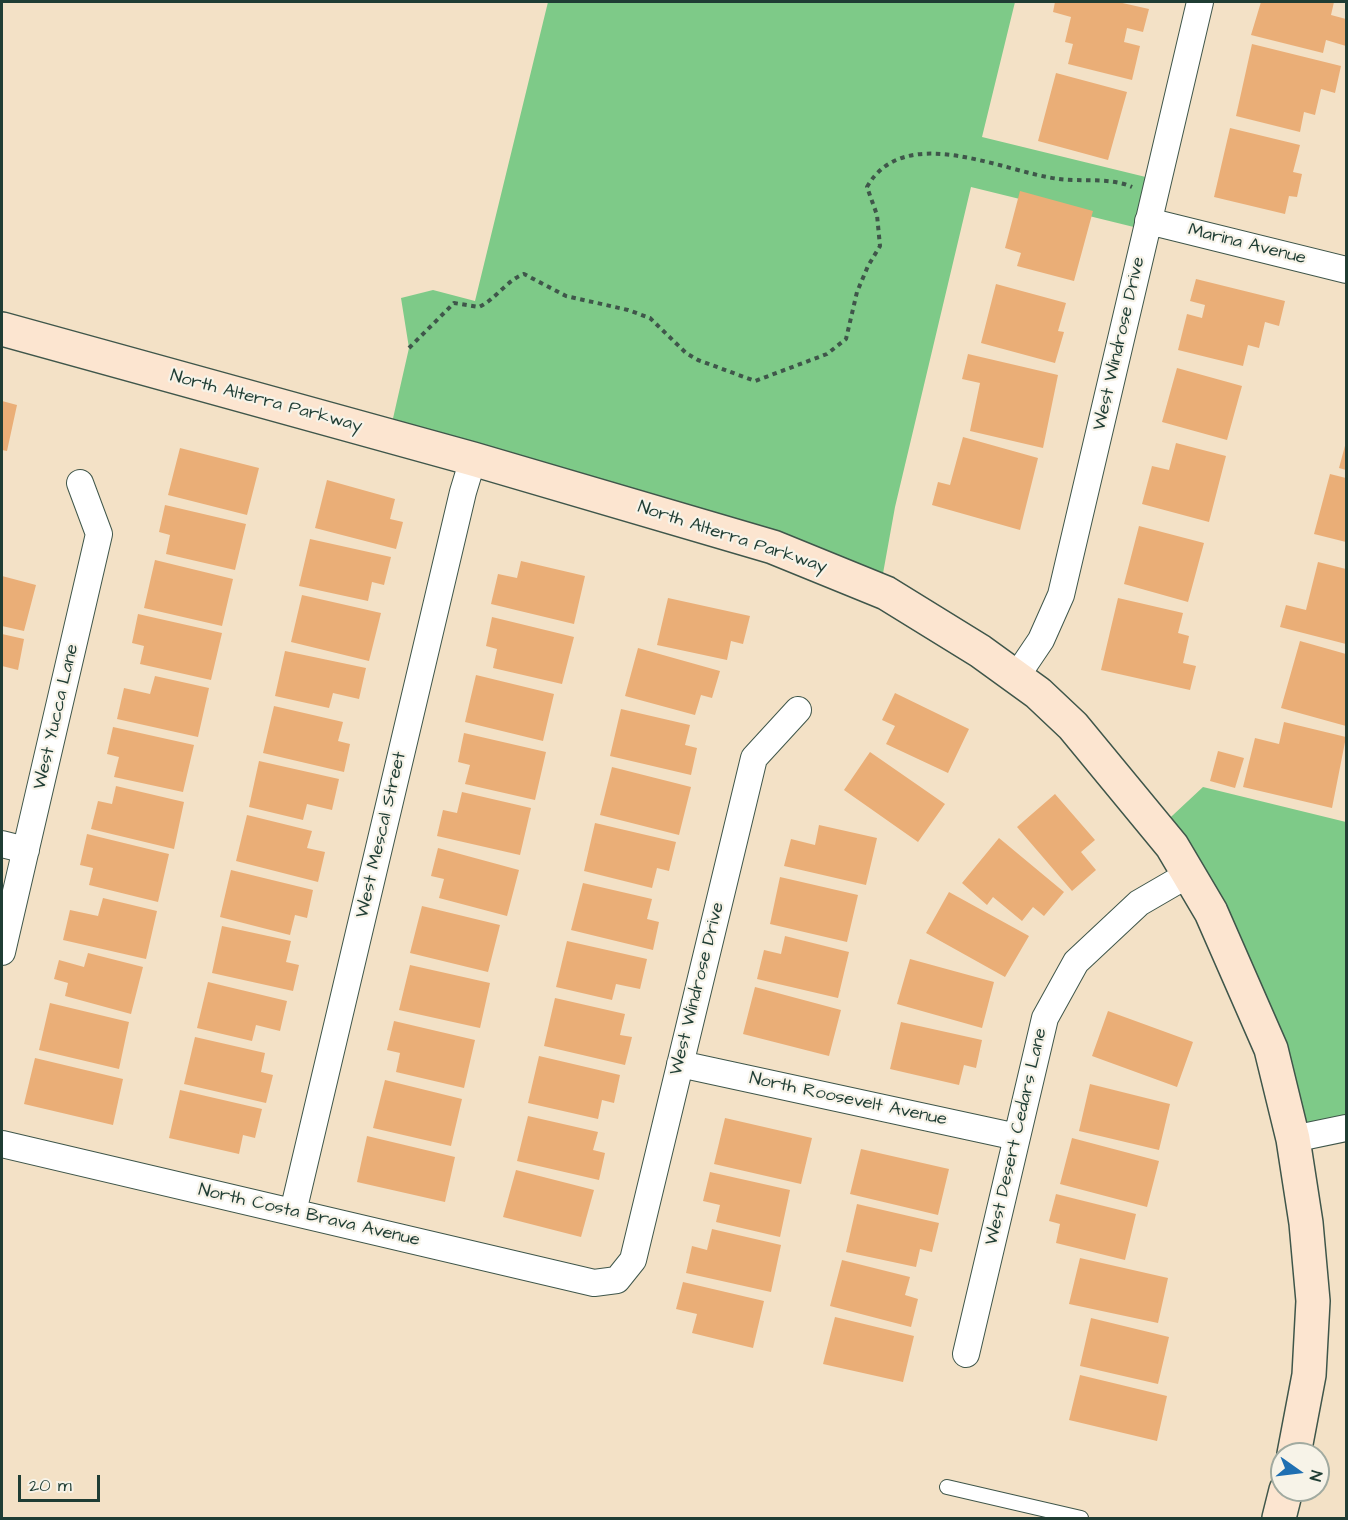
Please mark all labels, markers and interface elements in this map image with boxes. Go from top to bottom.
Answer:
street label: Marina Avenue [1186,220,1308,270]
street label: West Windrose Drive [1090,255,1150,433]
street label: North Alterra Parkway [168,366,364,438]
street label: North Alterra Parkway [635,497,829,579]
street label: West Yucca Lane [30,642,84,792]
street label: West Mescal Street [352,750,412,920]
street label: West Windrose Drive [666,900,730,1078]
street label: West Desert Cedars Lane [981,1026,1053,1248]
street label: North Roosevelt Avenue [747,1068,949,1132]
street label: North Costa Brava Avenue [196,1180,422,1252]
north arrow [1270,1442,1330,1502]
scale bar [21,1463,104,1501]
text: N [1304,1468,1327,1483]
text: 20 m [29,1473,72,1498]

